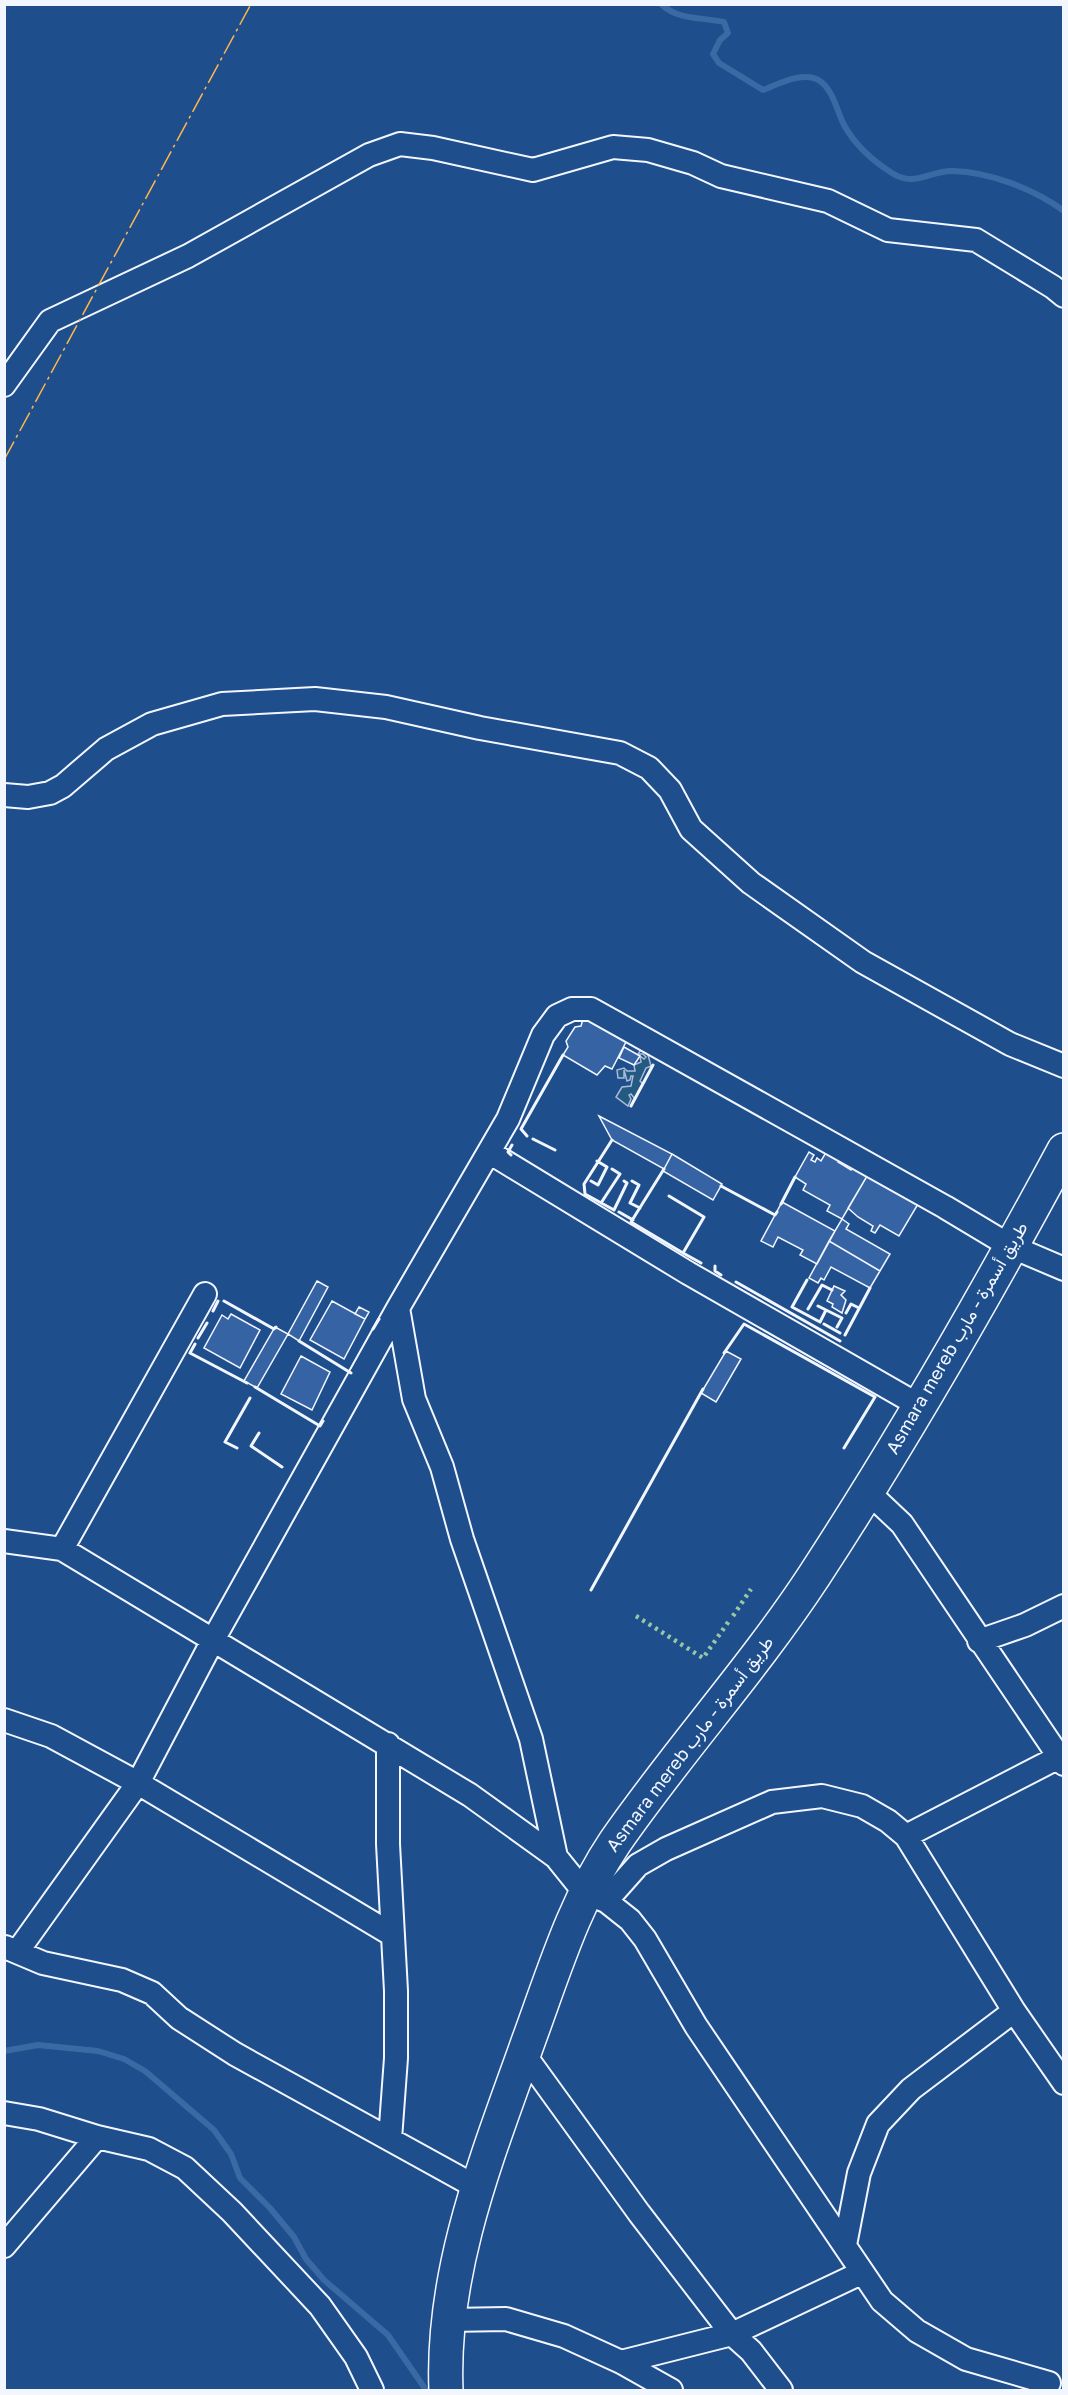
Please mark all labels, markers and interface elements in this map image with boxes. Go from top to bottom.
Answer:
street label: Asmara mereb طريق أسمرة - مارب [881,1218,1033,1458]
street label: Asmara mereb طريق أسمرة - مارب [601,1631,778,1856]

